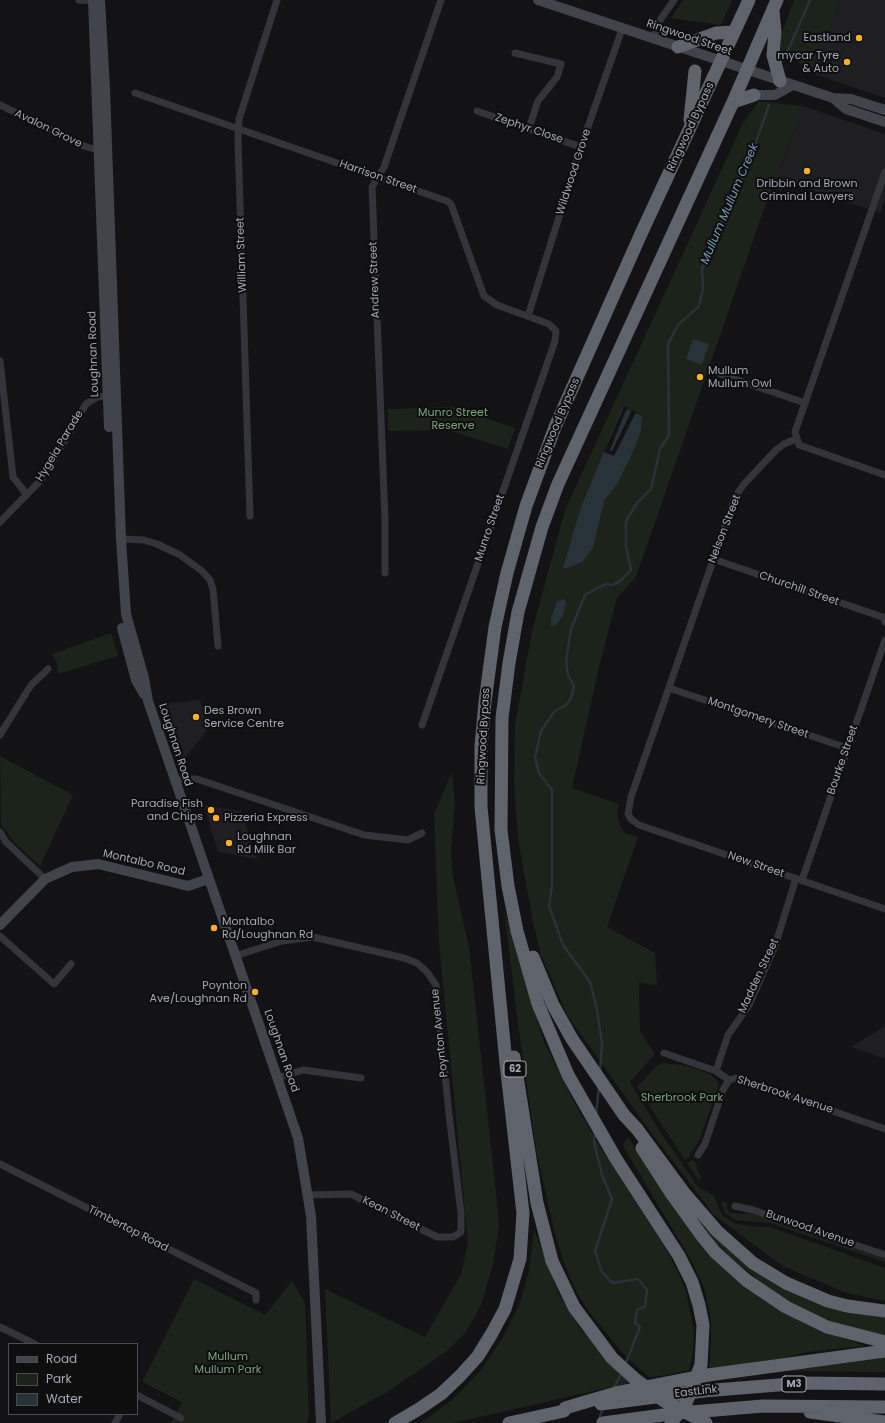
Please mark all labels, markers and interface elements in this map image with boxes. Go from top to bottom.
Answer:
street label: Ringwood Street [645,17,733,59]
place label: Eastland [804,31,851,45]
marker: Eastland [854,33,864,43]
place label: mycar Tyre & Auto [777,49,839,75]
marker: mycar Tyre & Auto [842,57,852,67]
street label: Ringwood Bypass [665,80,717,174]
street label: Avalon Grove [12,107,84,151]
street label: Zephyr Close [493,111,565,147]
street label: Wildwood Grove [554,127,594,217]
water label: Mullum Mullum Creek [698,141,762,267]
street label: Harrison Street [338,158,418,196]
marker: Dribbin and Brown Criminal Lawyers [802,166,812,176]
place label: Dribbin and Brown Criminal Lawyers [757,177,857,203]
street label: William Street [234,217,250,293]
street label: Andrew Street [367,241,383,319]
street label: Loughnan Road [86,311,102,397]
place label: Mullum Mullum Owl [708,364,772,390]
marker: Mullum Mullum Owl [695,372,705,382]
street label: Ringwood Bypass [533,376,583,470]
park label: Munro Street Reserve [418,406,488,432]
street label: Hygeia Parade [34,408,86,484]
street label: Munro Street [472,493,508,563]
street label: Nelson Street [706,493,744,565]
street label: Churchill Street [757,569,841,609]
street label: Ringwood Bypass [475,687,493,785]
street label: Montgomery Street [706,695,810,741]
street label: Loughnan Road [155,702,195,788]
place label: Des Brown Service Centre [204,704,284,730]
marker: Des Brown Service Centre [191,712,201,722]
street label: Bourke Street [825,724,861,796]
place label: Paradise Fish and Chips [131,797,203,823]
marker: Paradise Fish and Chips [206,805,216,815]
place label: Pizzeria Express [224,811,308,825]
marker: Pizzeria Express [211,813,221,823]
place label: Loughnan Rd Milk Bar [237,830,296,856]
marker: Loughnan Rd Milk Bar [224,838,234,848]
street label: Montalbo Road [102,847,186,879]
street label: New Street [726,849,786,881]
place label: Montalbo Rd/Loughnan Rd [222,915,313,941]
marker: Montalbo Rd/Loughnan Rd [209,923,219,933]
street label: Madden Street [736,937,782,1015]
place label: Poynton Ave/Loughnan Rd [149,979,247,1005]
marker: Poynton Ave/Loughnan Rd [250,987,260,997]
street label: Poynton Avenue [429,988,451,1078]
street label: Loughnan Road [261,1008,301,1094]
road number: 62 [504,1061,526,1077]
street label: Sherbrook Avenue [735,1073,835,1117]
park label: Sherbrook Park [641,1091,723,1105]
street label: Kean Street [360,1194,422,1234]
street label: Timbertop Road [86,1203,170,1255]
street label: Burwood Avenue [764,1208,856,1250]
legend [8,1343,138,1415]
text: Road [46,1350,77,1367]
park label: Mullum Mullum Park [195,1350,261,1376]
text: Park [46,1370,72,1387]
road number: M3 [782,1376,806,1392]
street label: EastLink [674,1383,718,1401]
text: Water [46,1390,82,1407]

